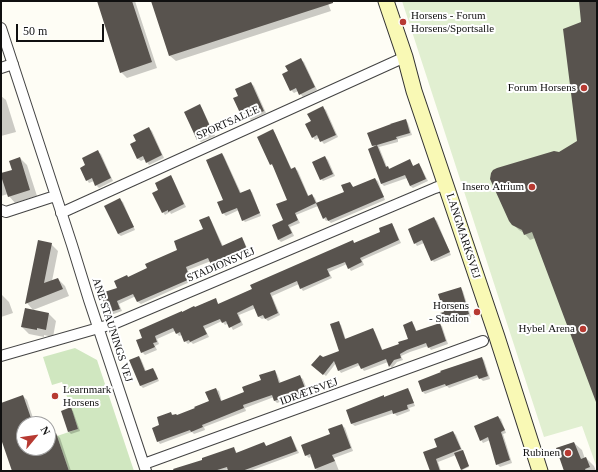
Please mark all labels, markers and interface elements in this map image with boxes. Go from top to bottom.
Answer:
place label: Horsens - Forum Horsens/Sportsalle [411,9,494,35]
scale bar [18,16,106,42]
marker: Horsens - Forum Horsens/Sportsalle [398,17,408,27]
text: 50 m [23,24,47,38]
place label: Forum Horsens [508,81,576,95]
marker: Forum Horsens [579,83,589,93]
street label: SPORTSALLE [194,103,262,143]
place label: Insero Atrium [462,180,524,194]
marker: Insero Atrium [527,182,537,192]
street label: LANGMARKSVEJ [443,192,483,280]
street label: STADIONSVEJ [185,245,257,285]
street label: ANE STAUNINGS VEJ [89,276,135,384]
place label: Horsens - Stadion [429,299,469,325]
marker: Horsens - Stadion [472,307,482,317]
place label: Hybel Arena [518,322,575,336]
marker: Hybel Arena [578,324,588,334]
street label: IDRÆTSVEJ [278,375,340,409]
place label: Learnmark Horsens [63,383,111,409]
marker: Learnmark Horsens [50,391,60,401]
north arrow [16,416,56,456]
text: N [38,424,53,437]
place label: Rubinen [523,446,560,460]
marker: Rubinen [563,448,573,458]

